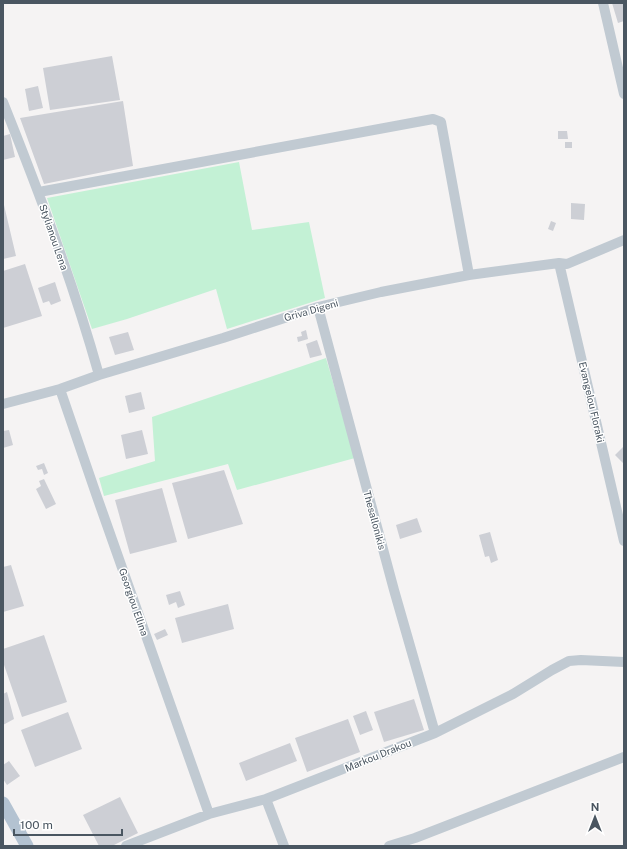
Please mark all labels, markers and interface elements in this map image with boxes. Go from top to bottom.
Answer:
street label: Stylianou Lena [37,202,71,272]
street label: Griva Digeni [282,297,340,323]
street label: Evangelou Floraki [577,361,607,443]
street label: Thesallonikis [361,489,389,551]
street label: Georgiou Ellina [117,567,151,637]
street label: Markou Drakou [343,736,413,774]
north arrow [575,797,615,837]
text: N [591,801,599,813]
scale bar [14,811,122,837]
text: 100 m [20,818,53,832]

